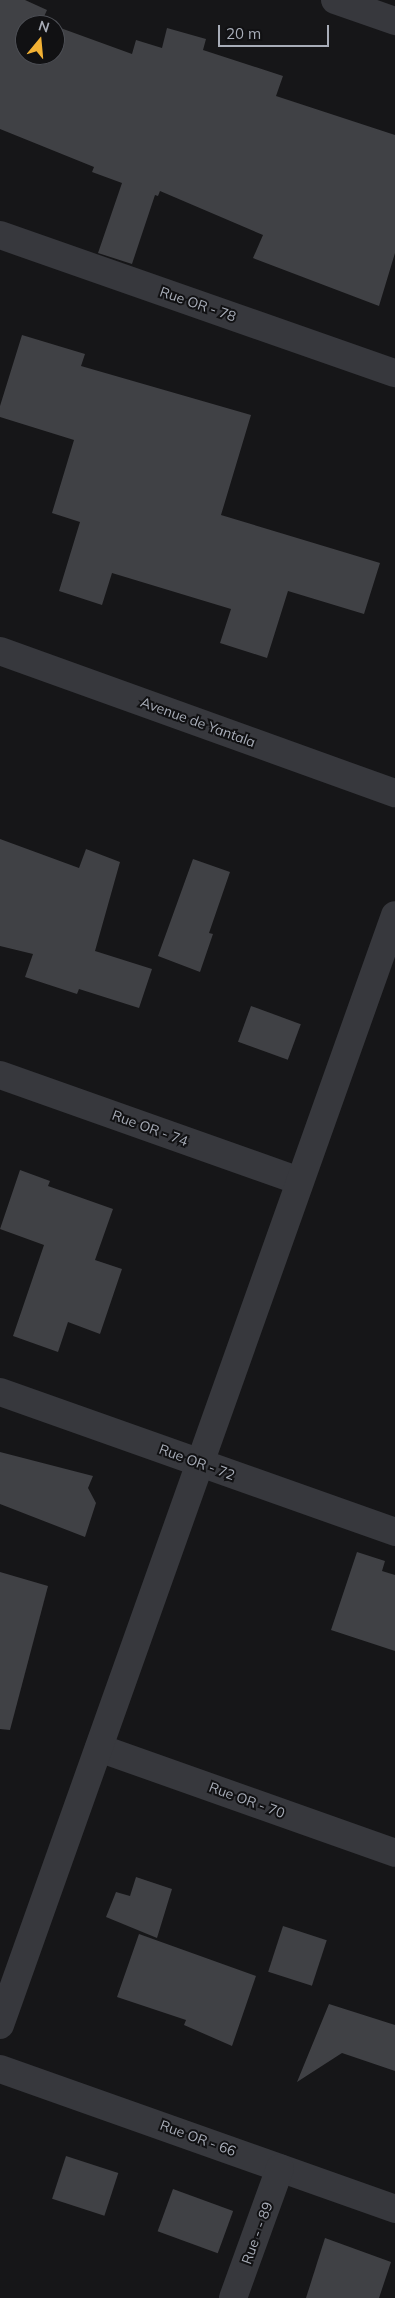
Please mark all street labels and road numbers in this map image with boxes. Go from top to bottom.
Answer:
street label: Rue OR - 78 [158,283,238,325]
street label: Avenue de Yantala [138,693,258,751]
street label: Rue OR - 74 [110,1106,190,1150]
street label: Rue OR - 72 [157,1440,237,1484]
street label: Rue OR - 70 [207,1778,287,1822]
street label: Rue OR - 66 [158,2116,238,2160]
street label: Rue - - 89 [238,2200,276,2266]

